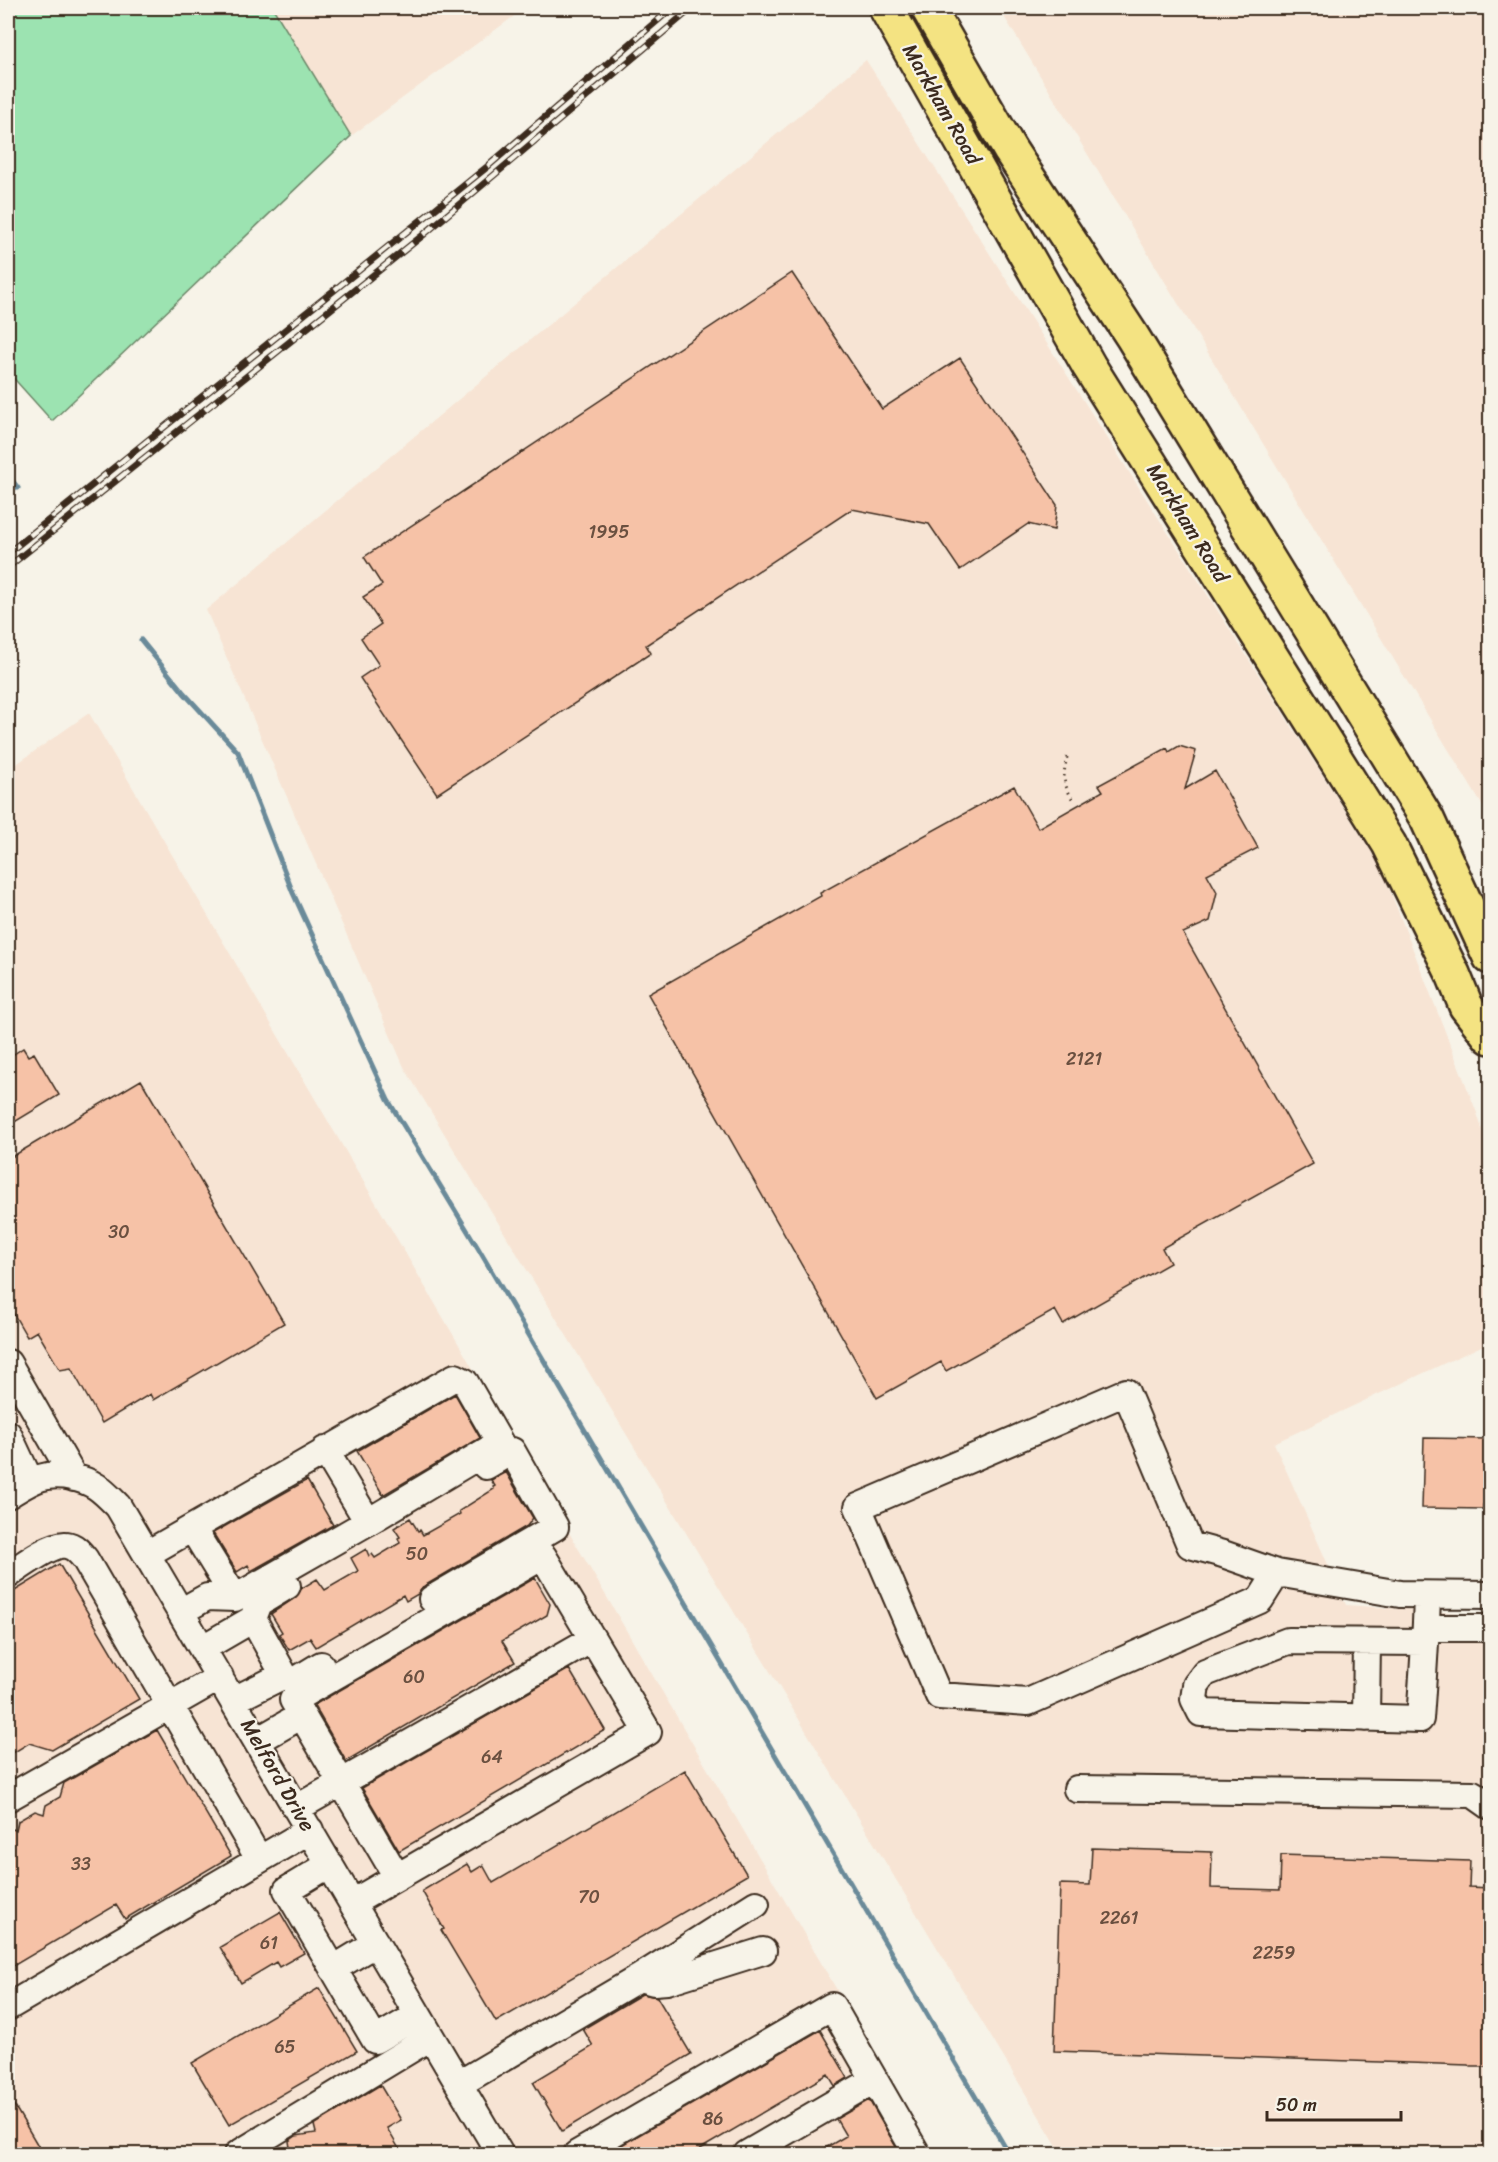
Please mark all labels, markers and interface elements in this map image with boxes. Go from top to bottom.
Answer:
street label: Markham Road [892,36,993,174]
street label: Markham Road [1136,456,1241,592]
house number: 1995 [589,516,629,548]
house number: 2121 [1066,1043,1102,1075]
house number: 30 [108,1216,130,1248]
house number: 50 [406,1538,428,1570]
house number: 60 [403,1661,425,1693]
street label: Melford Drive [230,1711,326,1839]
house number: 64 [481,1741,503,1773]
house number: 33 [71,1848,91,1880]
house number: 70 [578,1881,600,1913]
house number: 2261 [1100,1902,1139,1934]
house number: 61 [260,1927,278,1959]
house number: 2259 [1253,1937,1295,1969]
house number: 65 [274,2031,296,2063]
scale bar [1267,2084,1400,2122]
text: 50 m [1276,2089,1317,2121]
house number: 86 [702,2103,724,2135]

